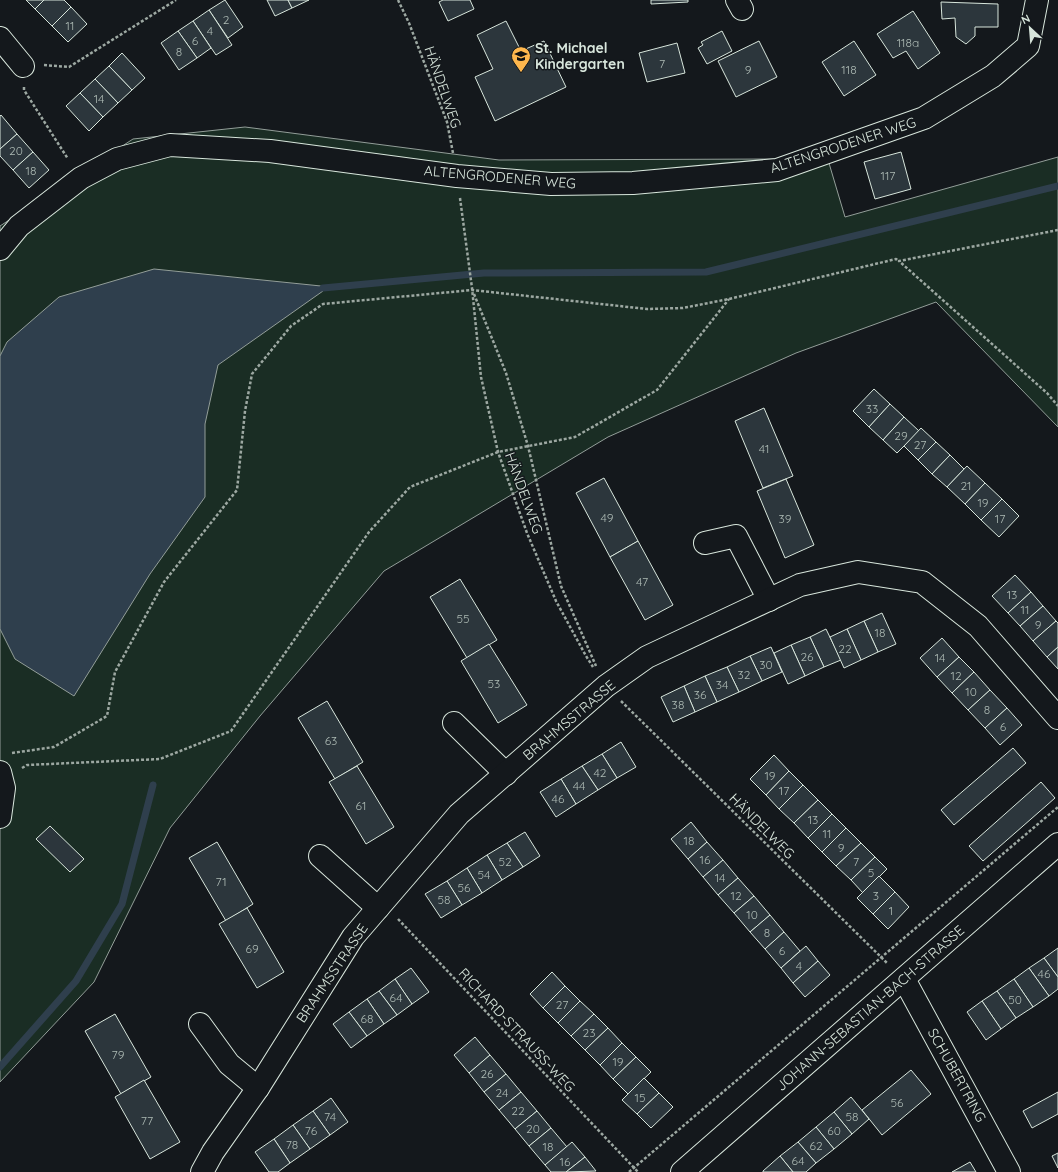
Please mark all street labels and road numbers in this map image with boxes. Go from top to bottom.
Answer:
street label: HÄNDELWEG [421,44,465,130]
street label: ALTENGRODENER WEG [768,113,918,177]
street label: ALTENGRODENER WEG [423,161,577,193]
street label: HÄNDELWEG [501,450,547,536]
street label: BRAHMSSTRASSE [519,676,619,764]
street label: HÄNDELWEG [725,789,799,863]
street label: BRAHMSSTRASSE [292,920,372,1026]
street label: JOHANN-SEBASTIAN-BACH-STRASSE [772,921,968,1095]
street label: RICHARD-STRAUSS-WEG [455,964,579,1096]
street label: SCHUBERTRING [924,1025,990,1125]

